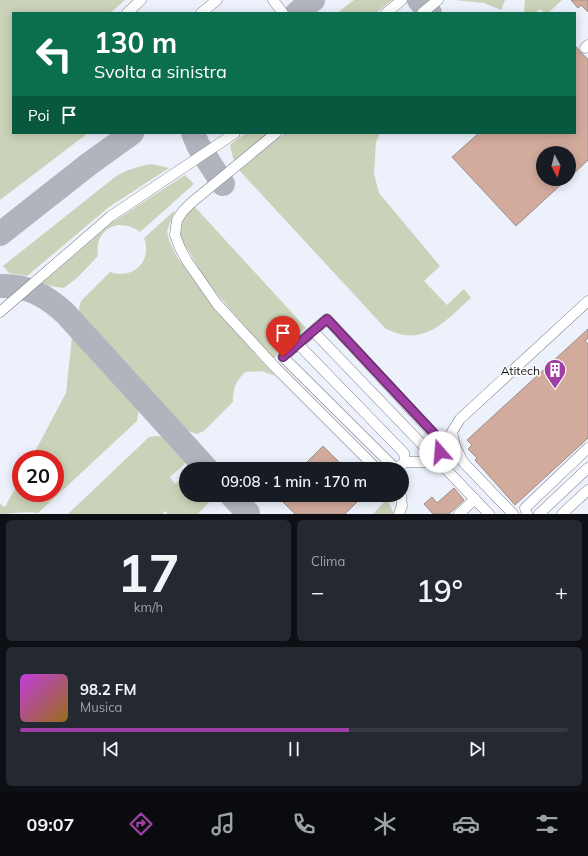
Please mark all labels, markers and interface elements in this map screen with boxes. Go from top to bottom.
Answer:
text: 130 m [94,25,177,60]
icon: left [28,28,80,80]
text: Svolta a sinistra [94,60,227,83]
icon: arrive [58,104,80,126]
text: Poi [28,106,50,125]
north arrow [536,146,576,186]
map controls [536,146,576,186]
pin [266,316,300,357]
icon: arrive [272,322,294,344]
building icon: Atitech [542,357,568,390]
place label: Atitech [501,363,540,378]
position arrow [419,431,461,473]
speed limit sign: 20 [12,450,64,502]
text: 09:08 · 1 min · 170 m [221,472,367,491]
text: 17 [117,540,180,605]
text: Clima [311,553,345,569]
text: 19° [416,572,463,610]
text: − [311,578,324,606]
text: + [555,578,568,606]
text: km/h [134,599,163,615]
text: 98.2 FM [80,680,136,699]
text: Musica [80,699,122,715]
icon: previous [100,738,122,760]
icon: pause [283,738,305,760]
icon: next [466,738,488,760]
icon: directions [127,810,155,838]
icon: music [209,810,237,838]
icon: phone [290,810,318,838]
icon: climate [371,810,399,838]
icon: car [452,810,480,838]
icon: filters [533,810,561,838]
text: 09:07 [27,813,74,836]

